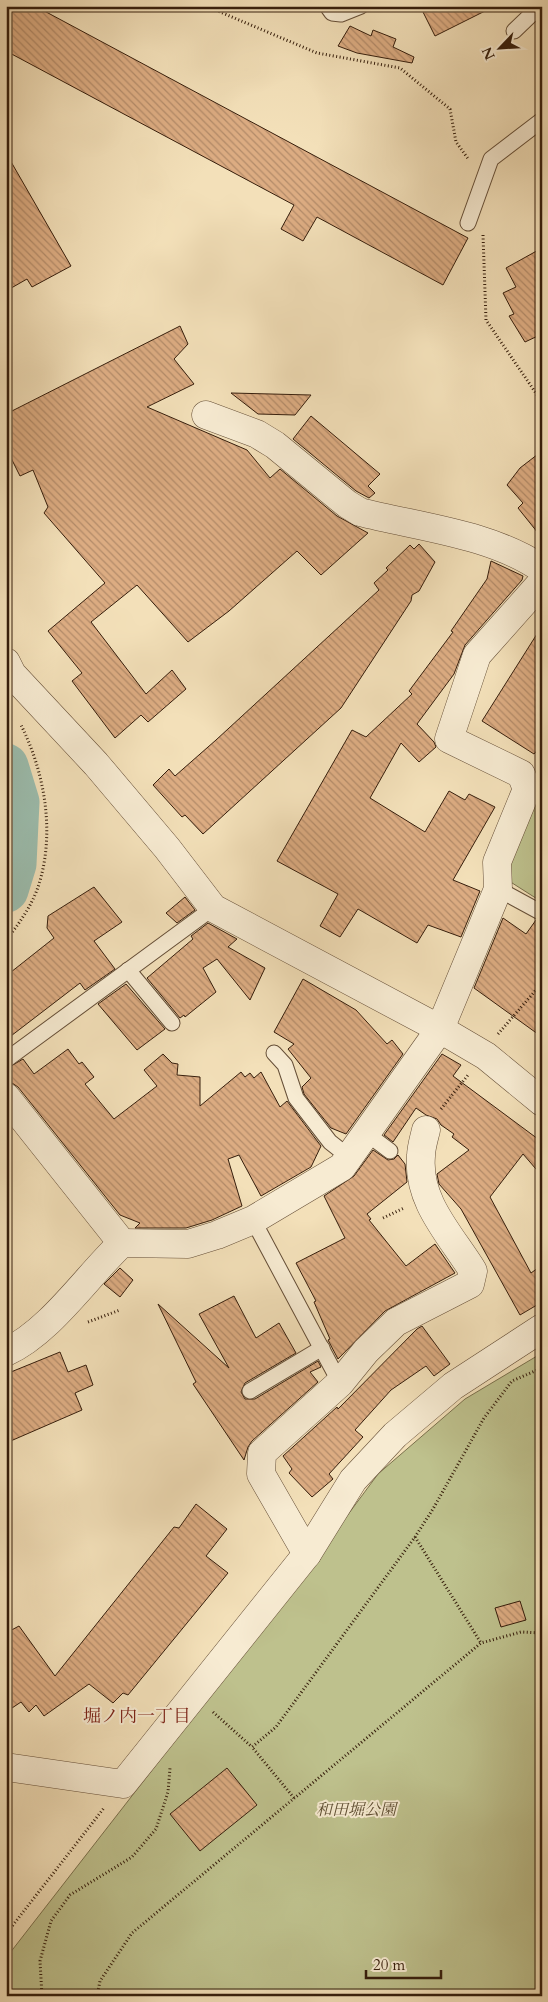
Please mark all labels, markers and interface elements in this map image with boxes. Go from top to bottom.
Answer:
north arrow [476,22,526,72]
text: N [477,44,500,63]
district label: 堀ノ内一丁目 [83,1704,191,1729]
park label: 和田堀公園 [316,1799,399,1821]
scale bar [366,1947,440,1979]
text: 20 m [373,1955,405,1975]

